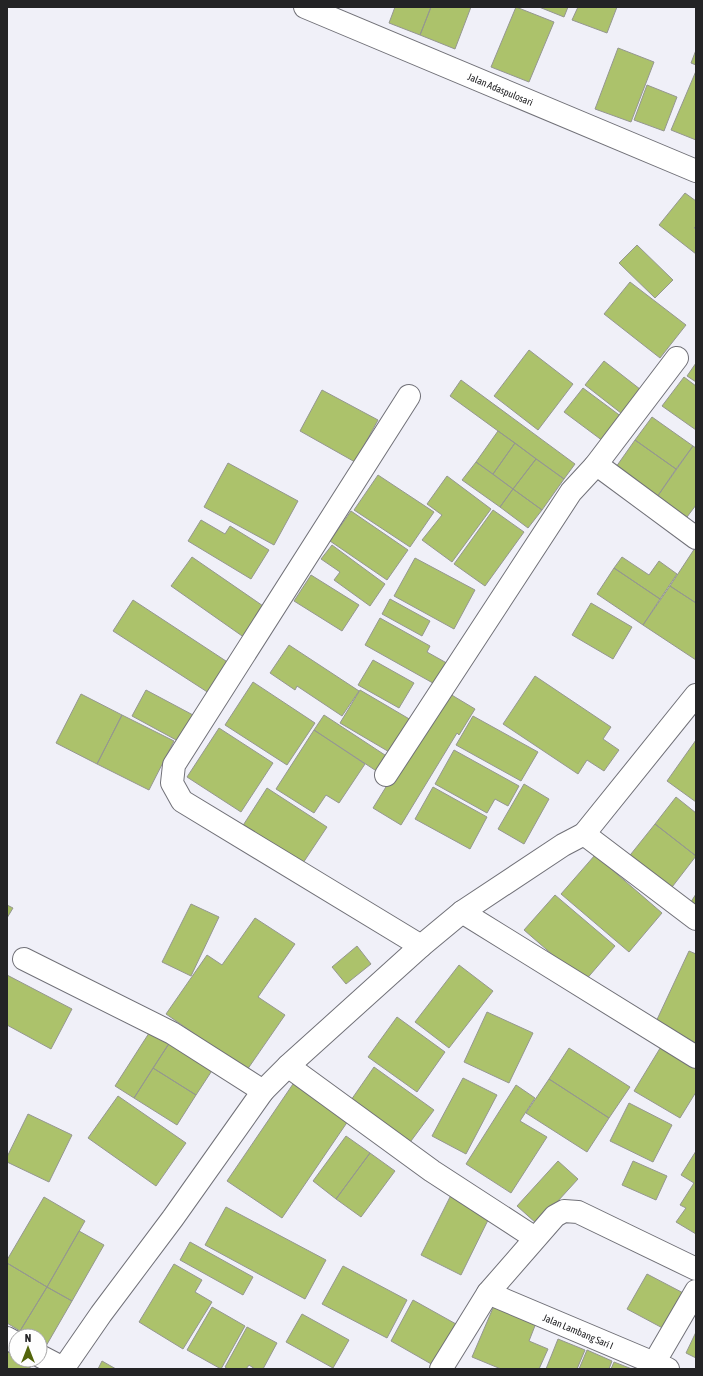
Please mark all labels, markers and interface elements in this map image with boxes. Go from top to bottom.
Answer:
street label: Jalan Adaspulosari [466,70,535,108]
street label: Jalan Lambang Sari I [542,1311,615,1351]
north arrow [8,1328,48,1368]
text: N [25,1332,31,1344]

